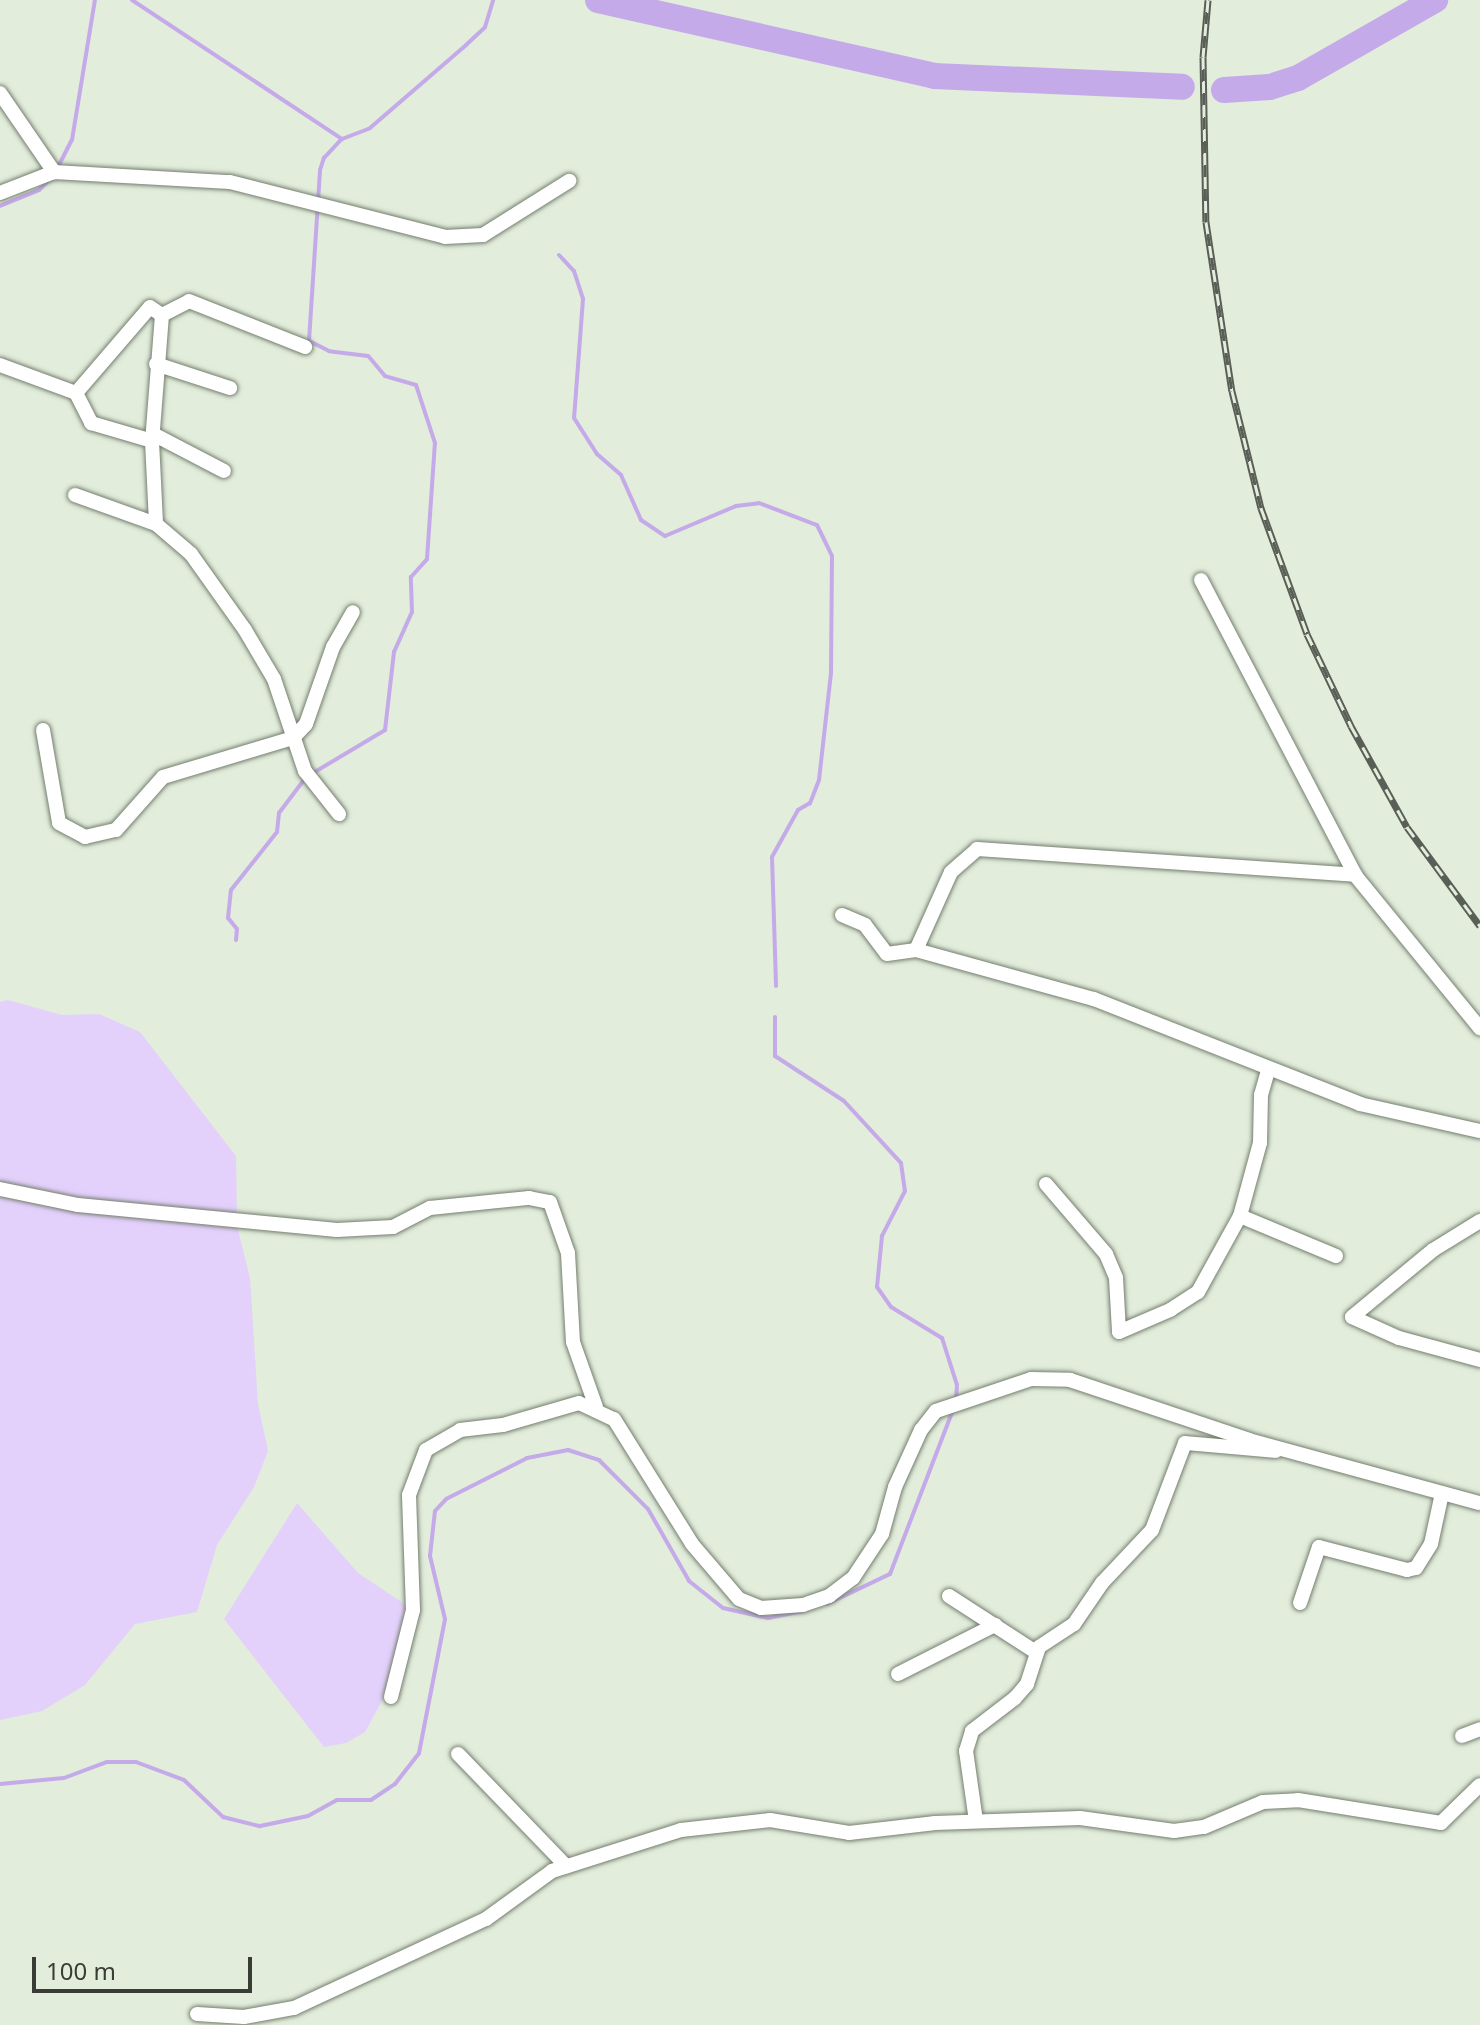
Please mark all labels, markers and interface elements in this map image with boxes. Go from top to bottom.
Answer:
scale bar [36,1941,256,1991]
text: 100 m [46,1954,116,1987]

